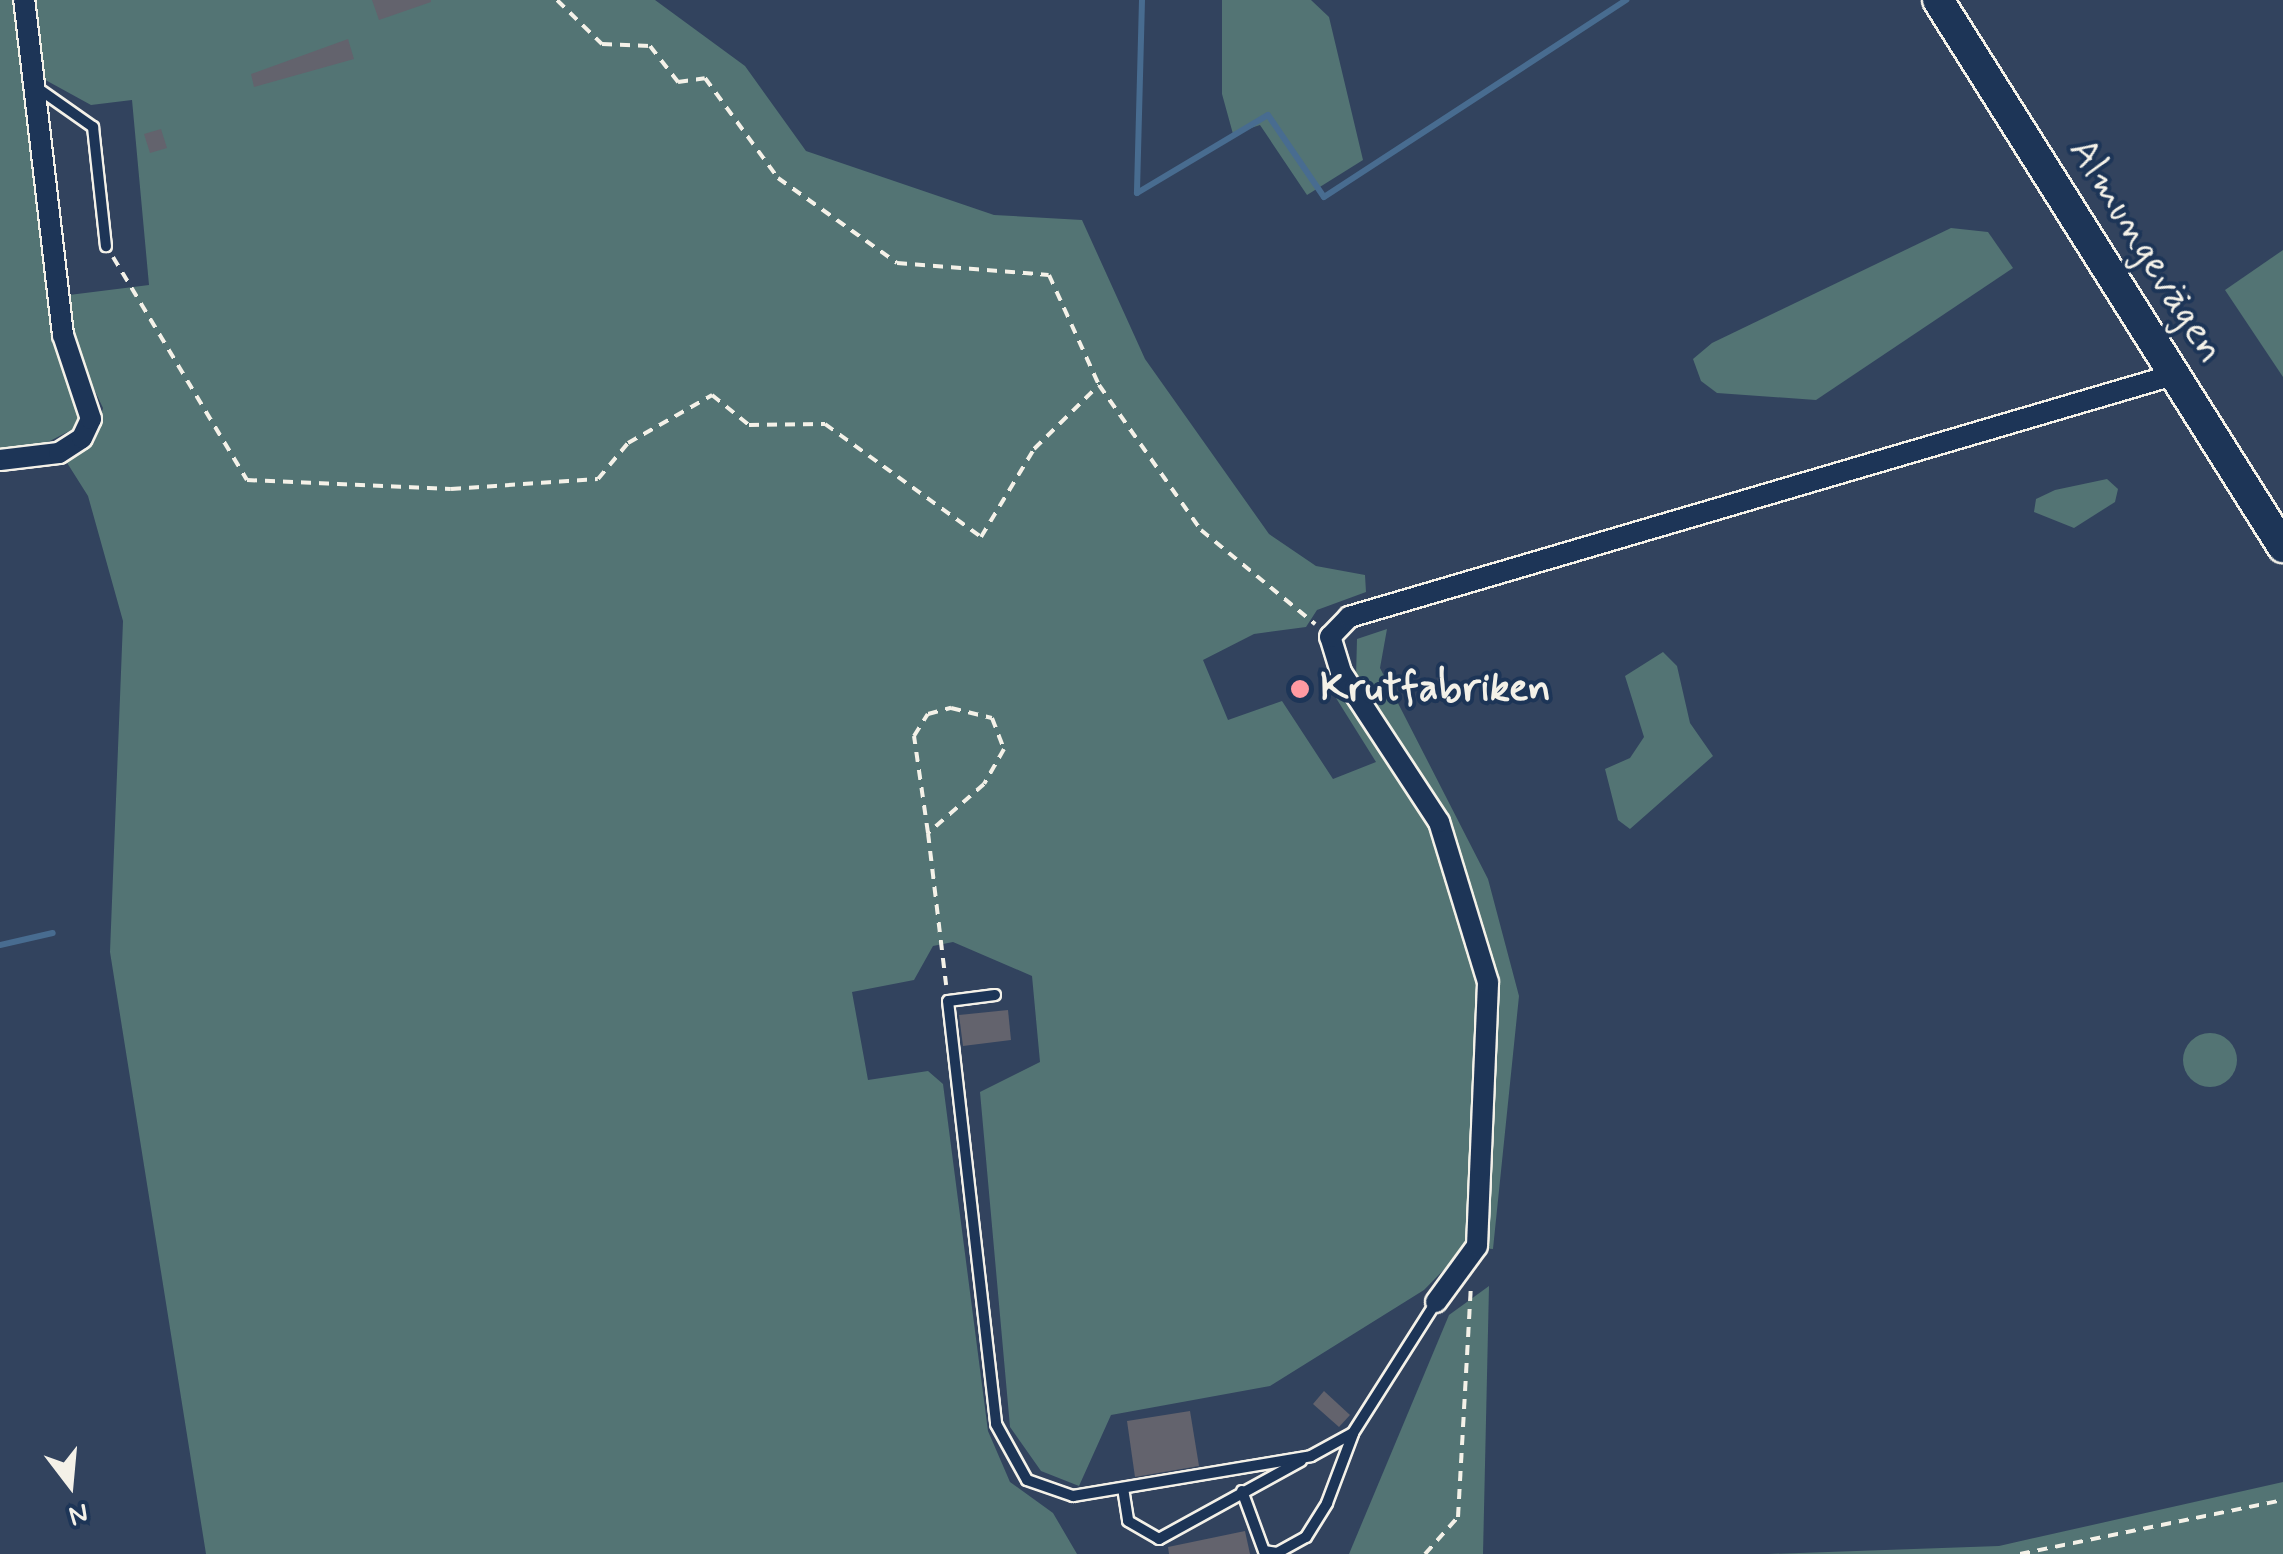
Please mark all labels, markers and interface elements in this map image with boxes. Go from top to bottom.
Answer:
street label: Almungevägen [2058,130,2234,372]
place label: Krutfabriken [1320,665,1551,713]
marker: Krutfabriken [1289,678,1311,700]
north arrow [20,1434,120,1534]
text: N [64,1493,92,1534]

